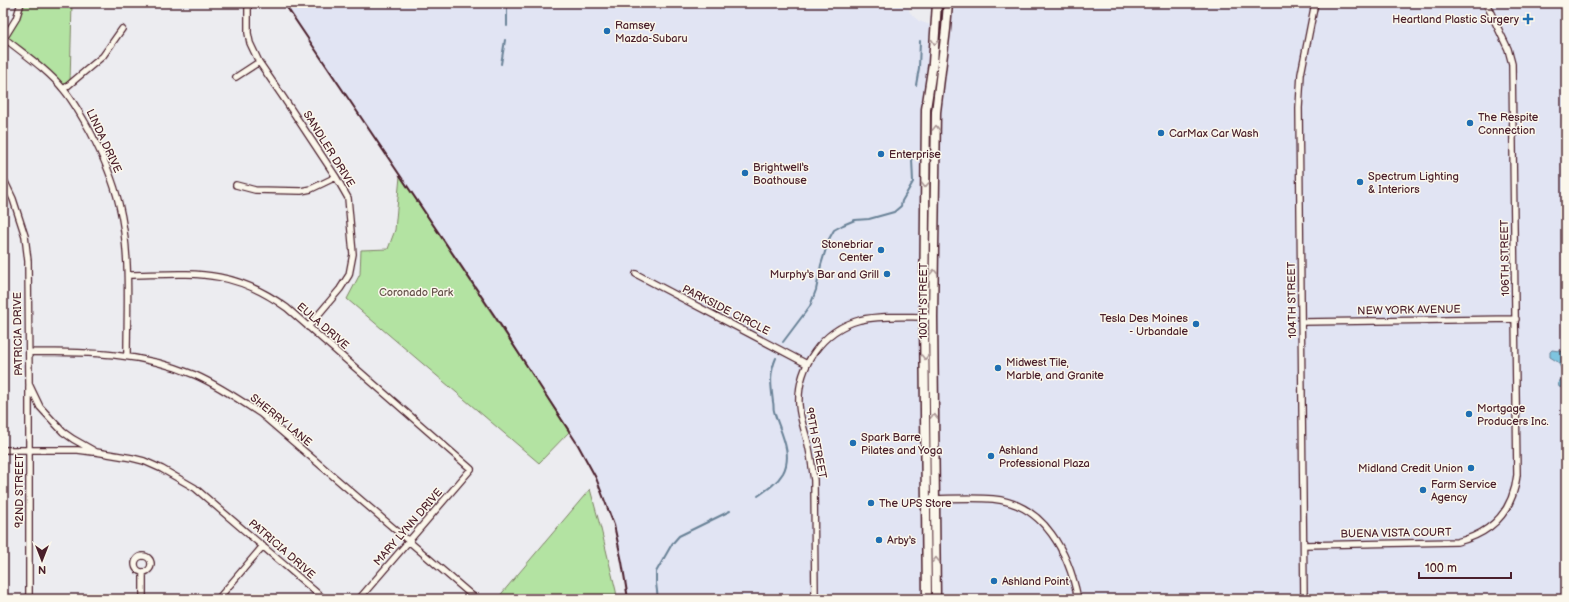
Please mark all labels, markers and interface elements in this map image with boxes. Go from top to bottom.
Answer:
place label: Heartland Plastic Surgery [1392,13,1519,26]
marker: Heartland Plastic Surgery [1522,13,1534,25]
place label: Ramsey Mazda-Subaru [615,19,688,45]
marker: Ramsey Mazda-Subaru [602,26,612,36]
one-way arrow [930,39,939,45]
street label: LINDA DRIVE [84,107,124,175]
street label: SANDLER DRIVE [300,109,358,189]
place label: The Respite Connection [1478,111,1539,137]
marker: The Respite Connection [1465,118,1475,128]
one-way arrow [931,125,940,131]
place label: CarMax Car Wash [1169,127,1259,140]
marker: CarMax Car Wash [1156,128,1166,138]
place label: Enterprise [889,148,941,161]
marker: Enterprise [876,149,886,159]
place label: Brightwell's Boathouse [753,161,809,187]
marker: Brightwell's Boathouse [740,168,750,178]
place label: Spectrum Lighting & Interiors [1368,170,1459,196]
marker: Spectrum Lighting & Interiors [1355,177,1365,187]
one-way arrow [921,182,929,188]
street label: 106TH STREET [1498,219,1512,297]
place label: Stonebriar Center [821,238,874,264]
marker: Stonebriar Center [876,245,886,255]
street label: 104TH STREET [1285,261,1299,339]
street label: 100TH STREET [917,262,930,339]
place label: Murphy's Bar and Grill [770,268,879,281]
marker: Murphy's Bar and Grill [882,269,892,279]
one-way arrow [930,269,938,275]
street label: PARKSIDE CIRCLE [680,282,772,338]
park label: Coronado Park [379,286,454,299]
street label: PATRICIA DRIVE [11,292,25,376]
street label: EULA DRIVE [294,300,352,352]
street label: NEW YORK AVENUE [1357,303,1461,317]
place label: Tesla Des Moines - Urbandale [1100,312,1189,338]
marker: Tesla Des Moines - Urbandale [1191,319,1201,329]
one-way arrow [920,354,929,360]
place label: Midwest Tile, Marble, and Granite [1006,356,1104,382]
marker: Midwest Tile, Marble, and Granite [993,363,1003,373]
street label: SHERRY LANE [248,391,314,449]
place label: Mortgage Producers Inc. [1477,402,1549,428]
street label: 99TH STREET [803,406,829,480]
marker: Mortgage Producers Inc. [1464,409,1474,419]
one-way arrow [930,413,938,419]
place label: Spark Barre Pilates and Yoga [861,431,942,457]
marker: Spark Barre Pilates and Yoga [848,438,858,448]
place label: Ashland Professional Plaza [999,444,1090,470]
marker: Ashland Professional Plaza [986,451,996,461]
street label: 92ND STREET [13,454,26,528]
place label: Midland Credit Union [1358,462,1463,475]
marker: Midland Credit Union [1466,463,1476,473]
place label: Farm Service Agency [1431,478,1497,504]
marker: Farm Service Agency [1418,485,1428,495]
street label: MARY LYNN DRIVE [371,486,445,568]
place label: The UPS Store [879,497,952,510]
marker: The UPS Store [866,498,876,508]
street label: PATRICIA DRIVE [246,517,318,581]
street label: BUENA VISTA COURT [1340,526,1452,540]
place label: Arby's [887,534,916,547]
marker: Arby's [874,535,884,545]
north arrow [22,540,62,580]
scale bar [1419,554,1511,580]
one-way arrow [932,557,940,563]
text: 100 m [1425,561,1457,576]
text: N [38,563,46,576]
place label: Ashland Point [1002,575,1069,588]
marker: Ashland Point [989,576,999,586]

